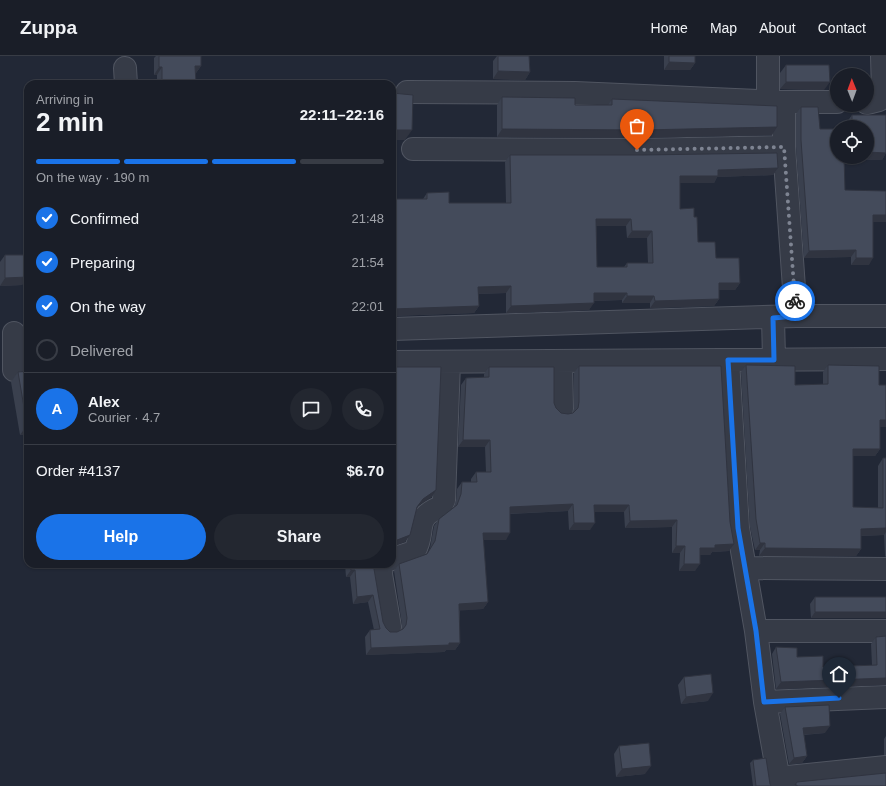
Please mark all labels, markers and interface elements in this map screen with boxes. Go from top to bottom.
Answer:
text: Zuppa [20,17,77,38]
text: Home [651,20,688,36]
text: Map [710,20,737,36]
text: About [759,20,796,36]
text: Contact [818,20,866,36]
north arrow [830,68,874,112]
map controls [830,68,874,164]
text: Arriving in [36,92,94,107]
text: 22:11–22:16 [300,106,384,123]
text: 2 min [36,107,104,137]
pin [620,109,654,150]
icon: bag [626,115,648,137]
button: locate [830,120,874,164]
text: On the way · 190 m [36,170,149,185]
icon: check [36,207,58,229]
text: Confirmed [70,210,139,227]
text: 21:48 [351,211,384,226]
icon: check [36,251,58,273]
text: Preparing [70,254,135,271]
text: 21:54 [351,255,384,270]
courier [775,281,815,321]
icon: bike [784,290,806,312]
icon: check [36,295,58,317]
text: On the way [70,298,146,315]
text: 22:01 [351,299,384,314]
text: Delivered [70,342,133,359]
button: chat [290,388,332,430]
button: phone [342,388,384,430]
text: Alex [88,393,120,410]
text: A [52,400,62,417]
text: Courier · 4.7 [88,410,160,425]
text: Order #4137 [36,462,120,479]
text: $6.70 [346,462,384,479]
button: Help [36,514,206,560]
button: Share [214,514,384,560]
pin [822,657,856,698]
icon: home [828,663,850,685]

